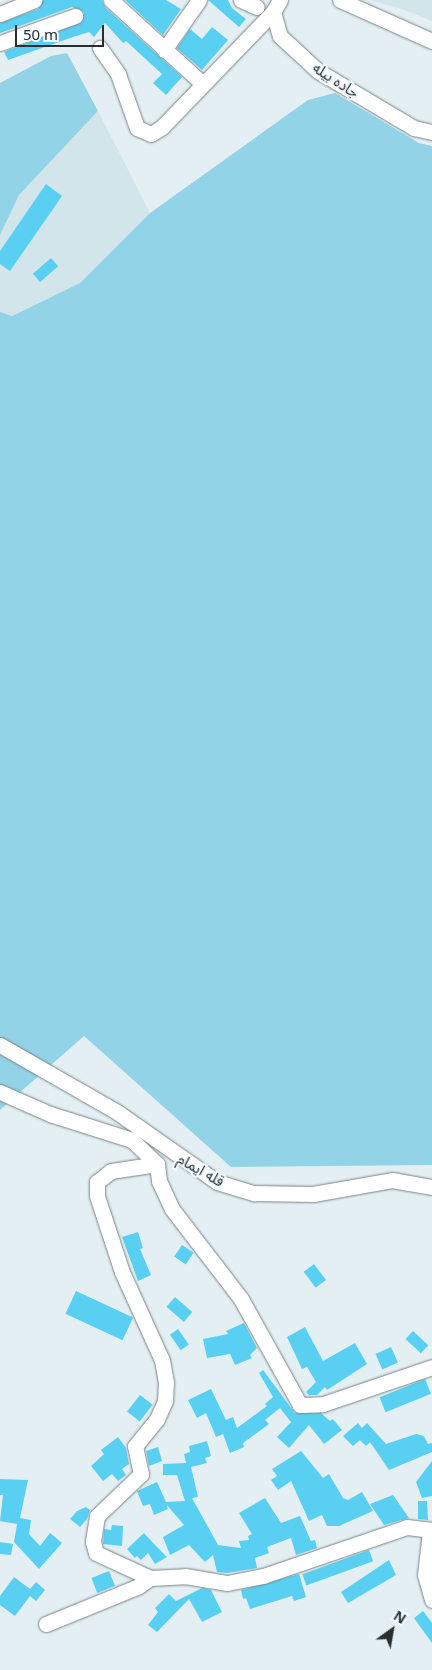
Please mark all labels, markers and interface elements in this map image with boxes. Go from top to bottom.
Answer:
scale bar [18,15,106,47]
text: 50 m [23,24,58,44]
street label: جاده بیله [309,58,363,102]
street label: قله ایمام [175,1150,227,1190]
north arrow [367,1605,417,1655]
text: N [390,1606,410,1628]

